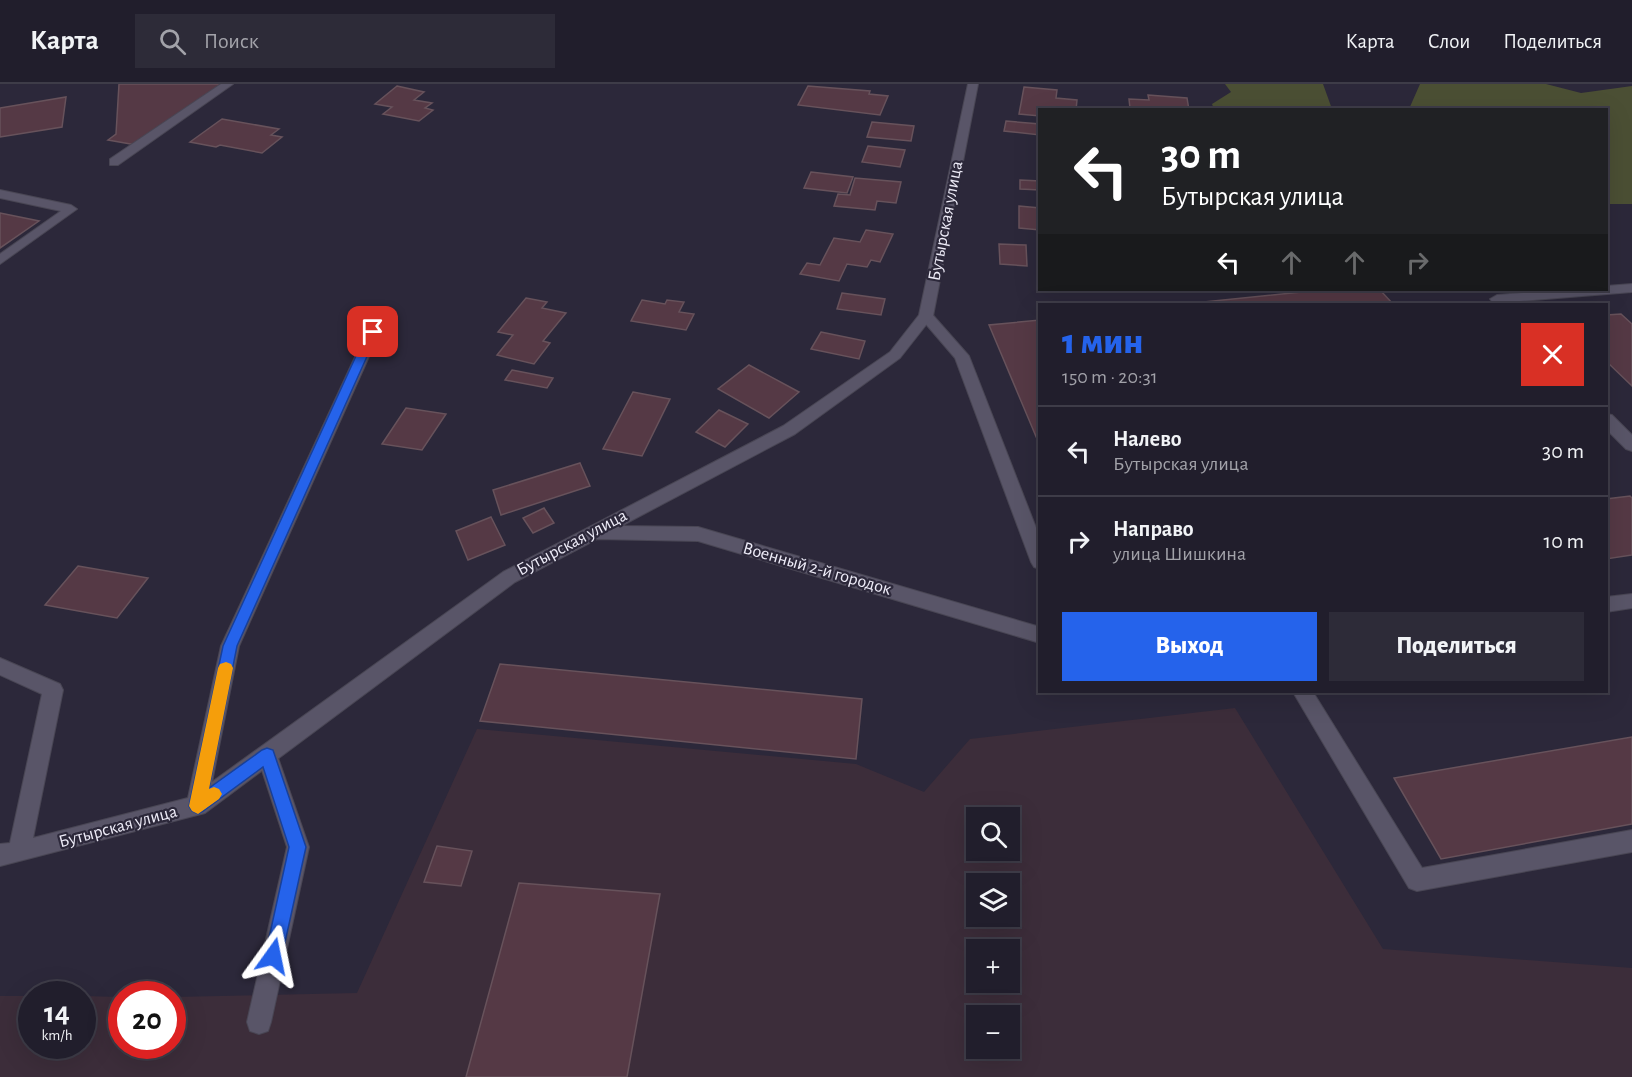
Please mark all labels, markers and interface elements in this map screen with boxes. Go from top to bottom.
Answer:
search box [135,14,555,68]
icon: search [156,25,189,58]
text: Карта [30,27,99,55]
text: Поиск [204,30,259,52]
text: Карта [1345,31,1395,52]
text: Слои [1428,31,1470,52]
text: Поделиться [1503,31,1602,52]
icon: left [1062,132,1140,210]
text: 30 m [1161,134,1241,176]
street label: Бутырская улица [926,159,966,283]
text: Бутырская улица [1161,183,1344,210]
icon: left [1212,246,1245,279]
icon: ahead [1275,246,1308,279]
icon: ahead [1338,246,1371,279]
icon: right [1401,246,1434,279]
pin [347,306,398,357]
icon: arrive [356,315,389,348]
button: close [1521,323,1584,386]
text: 1 мин [1062,324,1144,360]
text: 150 m · 20:31 [1062,367,1158,387]
text: Налево [1113,428,1182,450]
icon: left [1062,435,1095,468]
text: 30 m [1542,440,1584,462]
text: Бутырская улица [1113,454,1249,474]
street label: Бутырская улица [514,506,630,580]
text: Направо [1113,518,1194,540]
icon: right [1062,525,1095,558]
text: 10 m [1544,530,1584,552]
street label: Военный 2-й городок [741,539,894,599]
text: улица Шишкина [1113,544,1246,564]
button: Выход [1062,612,1317,681]
button: Поделиться [1329,612,1584,681]
street label: Бутырская улица [57,803,179,851]
map controls [966,807,1020,1059]
button: search [966,807,1020,861]
button: layers [966,873,1020,927]
position arrow [241,924,305,988]
button: + [966,939,1020,993]
speed limit sign: 20 [108,981,186,1059]
text: 14 [44,998,70,1028]
button: − [966,1005,1020,1059]
text: km/h [42,1028,72,1043]

